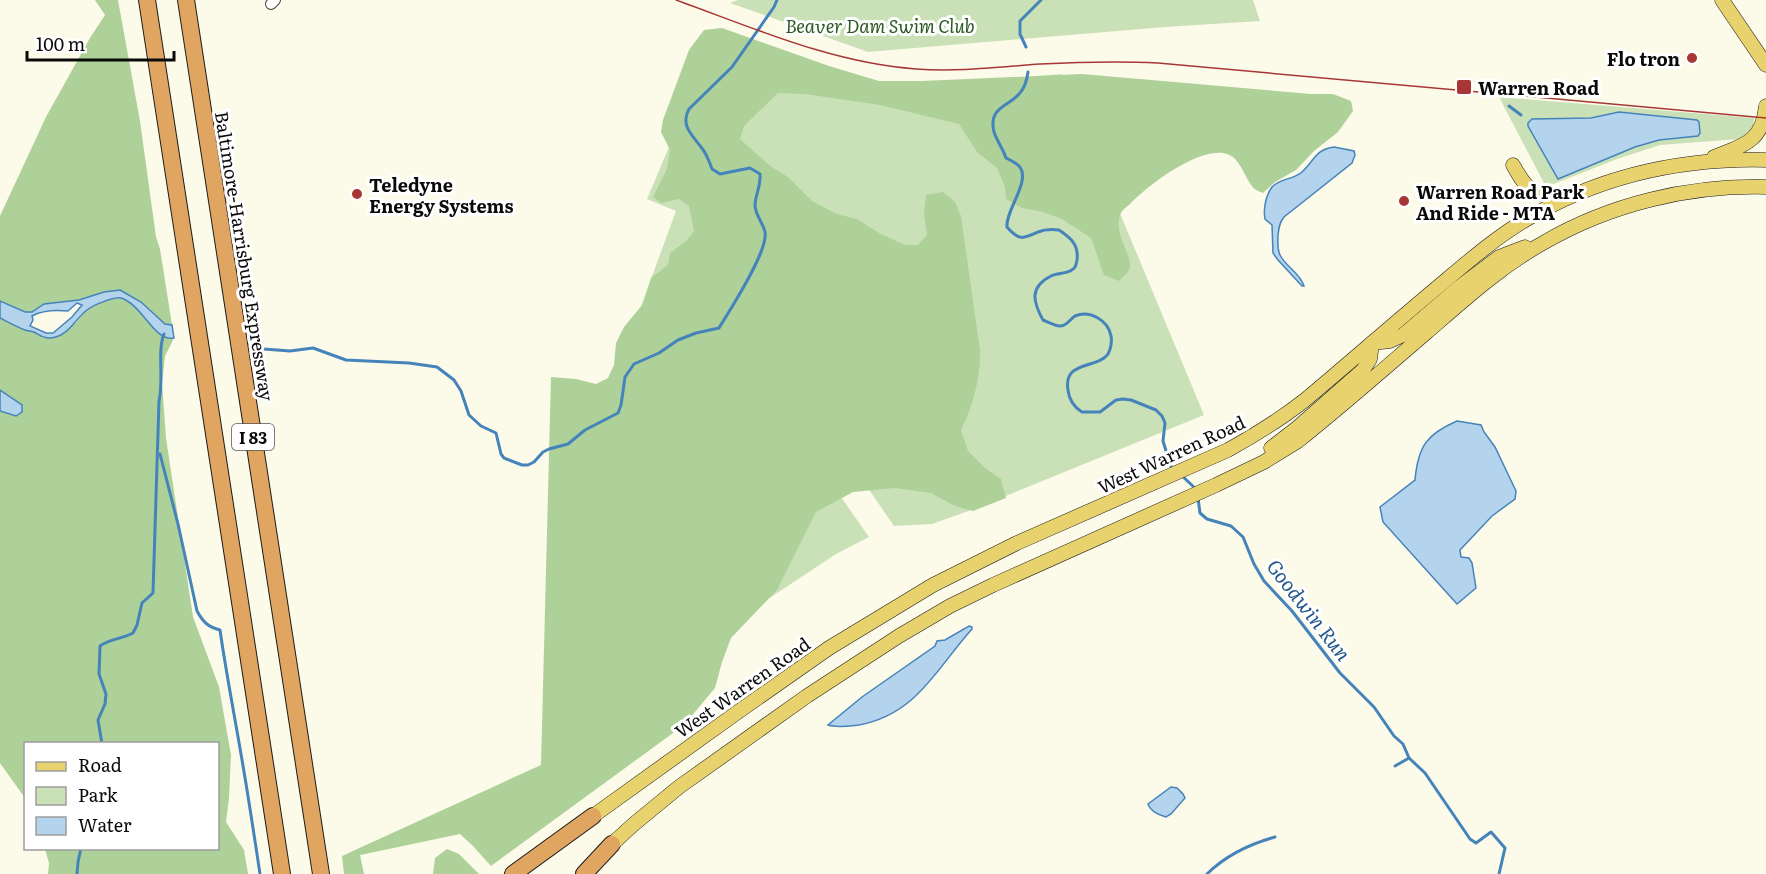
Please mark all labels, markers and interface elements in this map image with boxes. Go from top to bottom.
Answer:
park label: Beaver Dam Swim Club [785,12,975,39]
scale bar [27,24,174,62]
text: 100 m [36,30,85,57]
place label: Flo tron [1607,45,1680,72]
marker: Flo tron [1685,51,1699,65]
place label: Warren Road [1478,74,1599,101]
marker: Warren Road [1455,78,1473,96]
street label: Baltimore-Harrisburg Expressway [209,109,281,403]
place label: Teledyne Energy Systems [369,171,513,219]
place label: Warren Road Park And Ride - MTA [1416,178,1585,226]
marker: Teledyne Energy Systems [350,187,364,201]
marker: Warren Road Park And Ride - MTA [1397,194,1411,208]
street label: West Warren Road [1093,408,1249,500]
road number: I 83 [232,424,274,450]
water label: Goodwin Run [1261,552,1359,666]
street label: West Warren Road [669,630,815,744]
legend [24,742,219,850]
text: Road [78,751,122,778]
text: Park [78,781,119,808]
text: Water [78,811,132,838]

